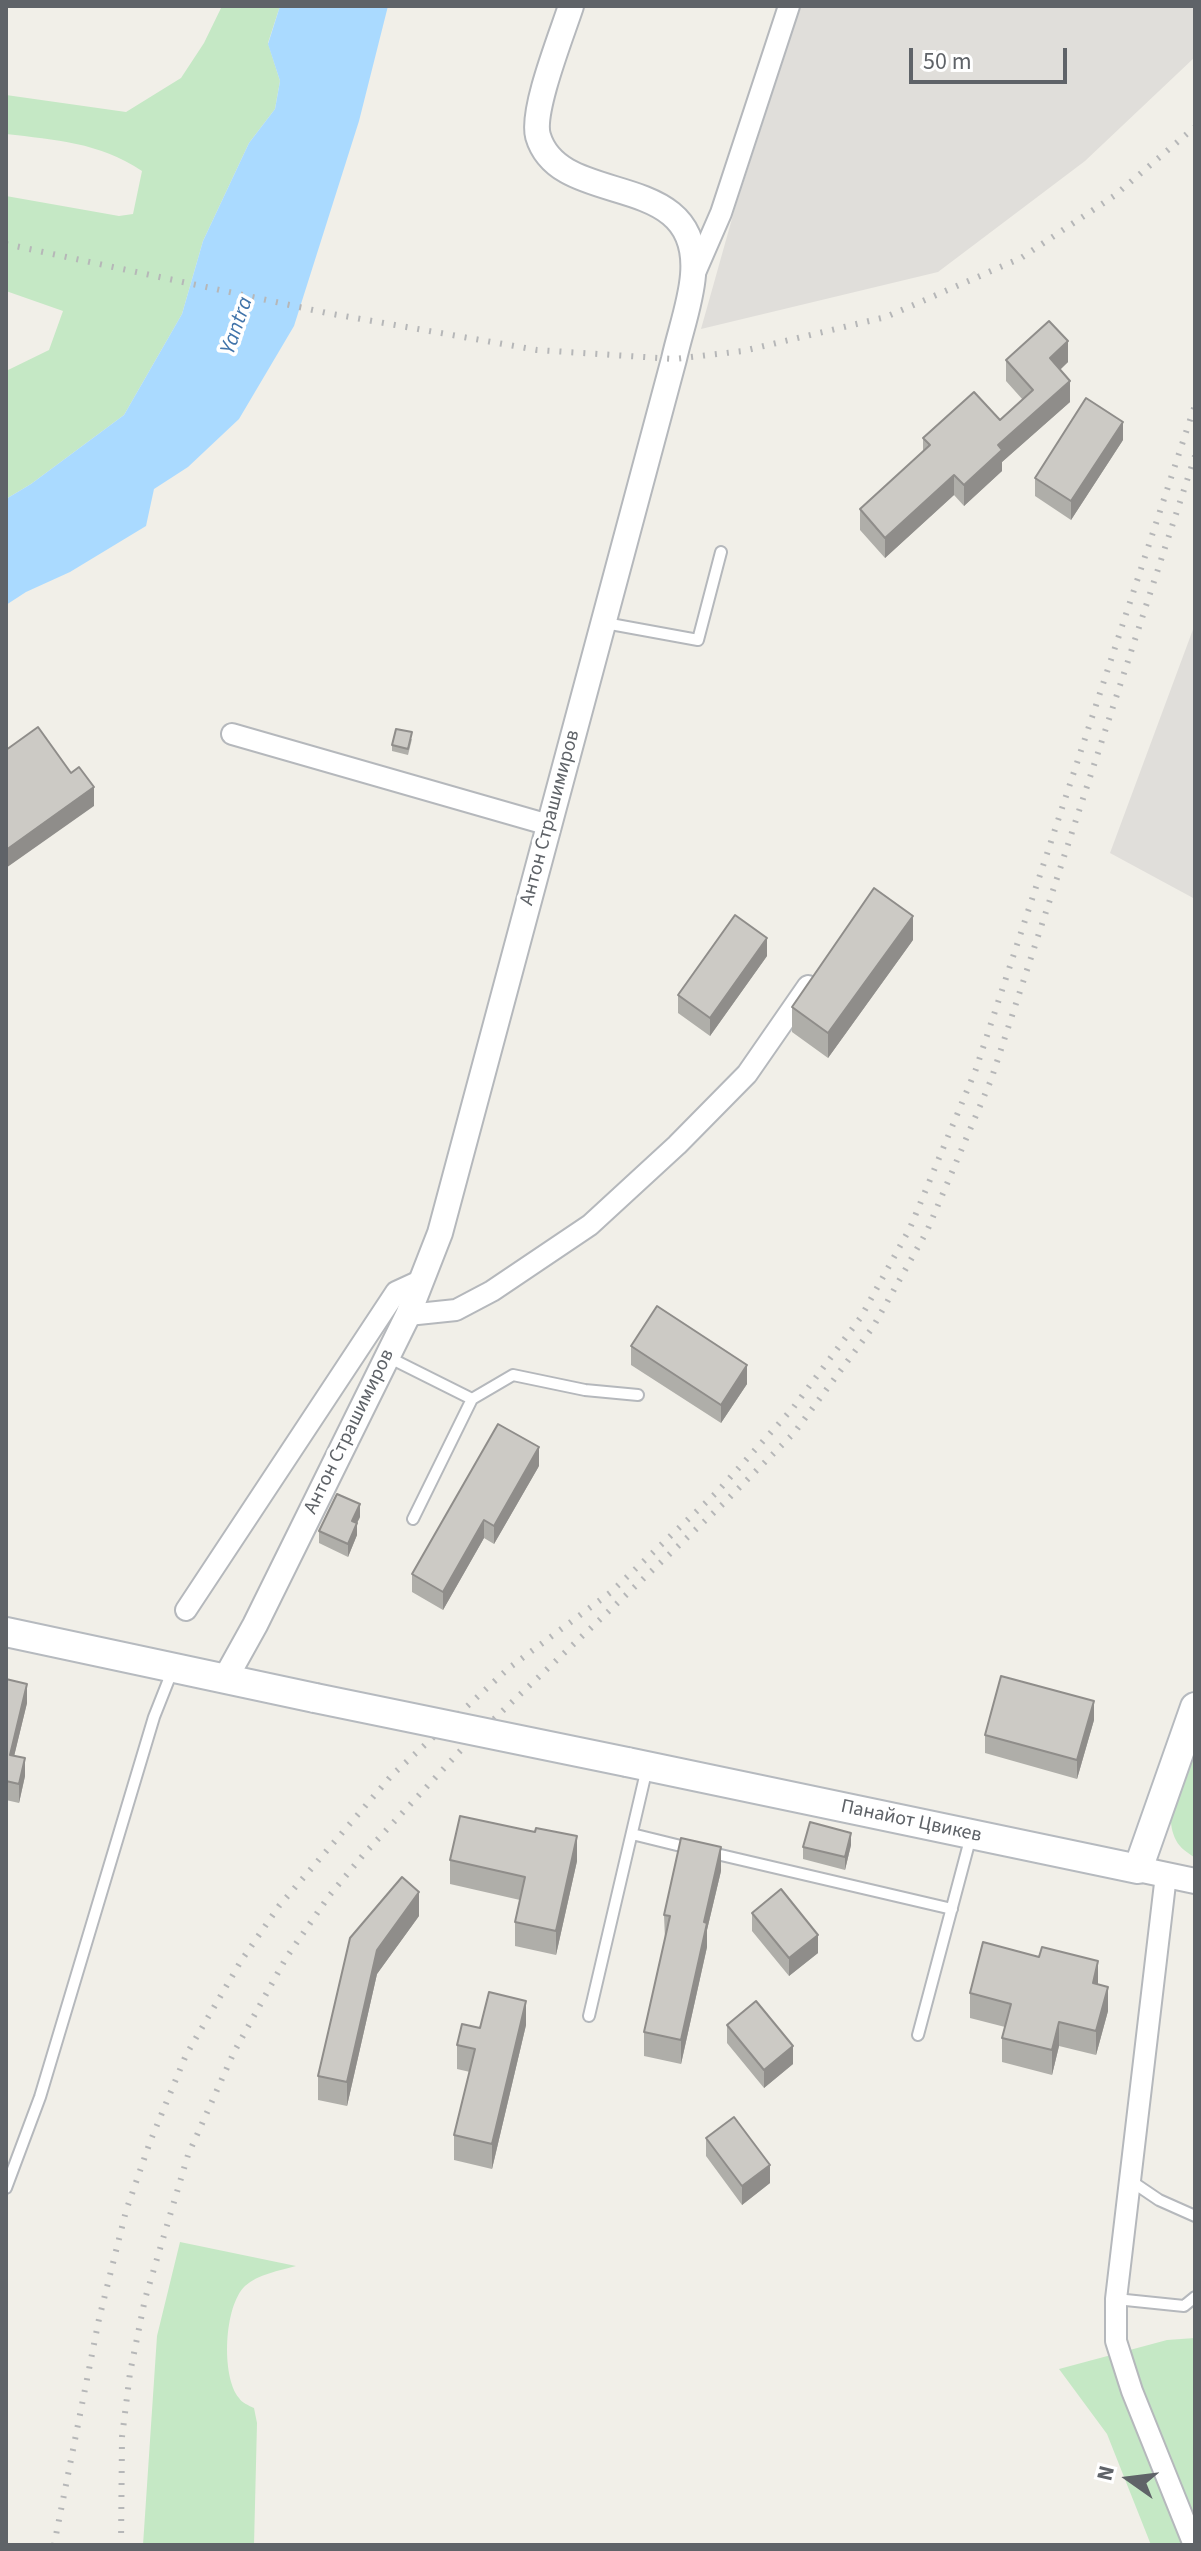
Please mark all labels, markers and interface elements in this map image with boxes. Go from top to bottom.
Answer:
scale bar [913,32,1071,82]
text: 50 m [923,44,972,79]
water label: Yantra [216,294,260,358]
street label: Антон Страшимиров [516,728,586,908]
street label: Антон Страшимиров [300,1346,400,1518]
street label: Панайот Цвикев [838,1795,984,1849]
north arrow [1089,2439,1169,2519]
text: N [1088,2462,1123,2484]

